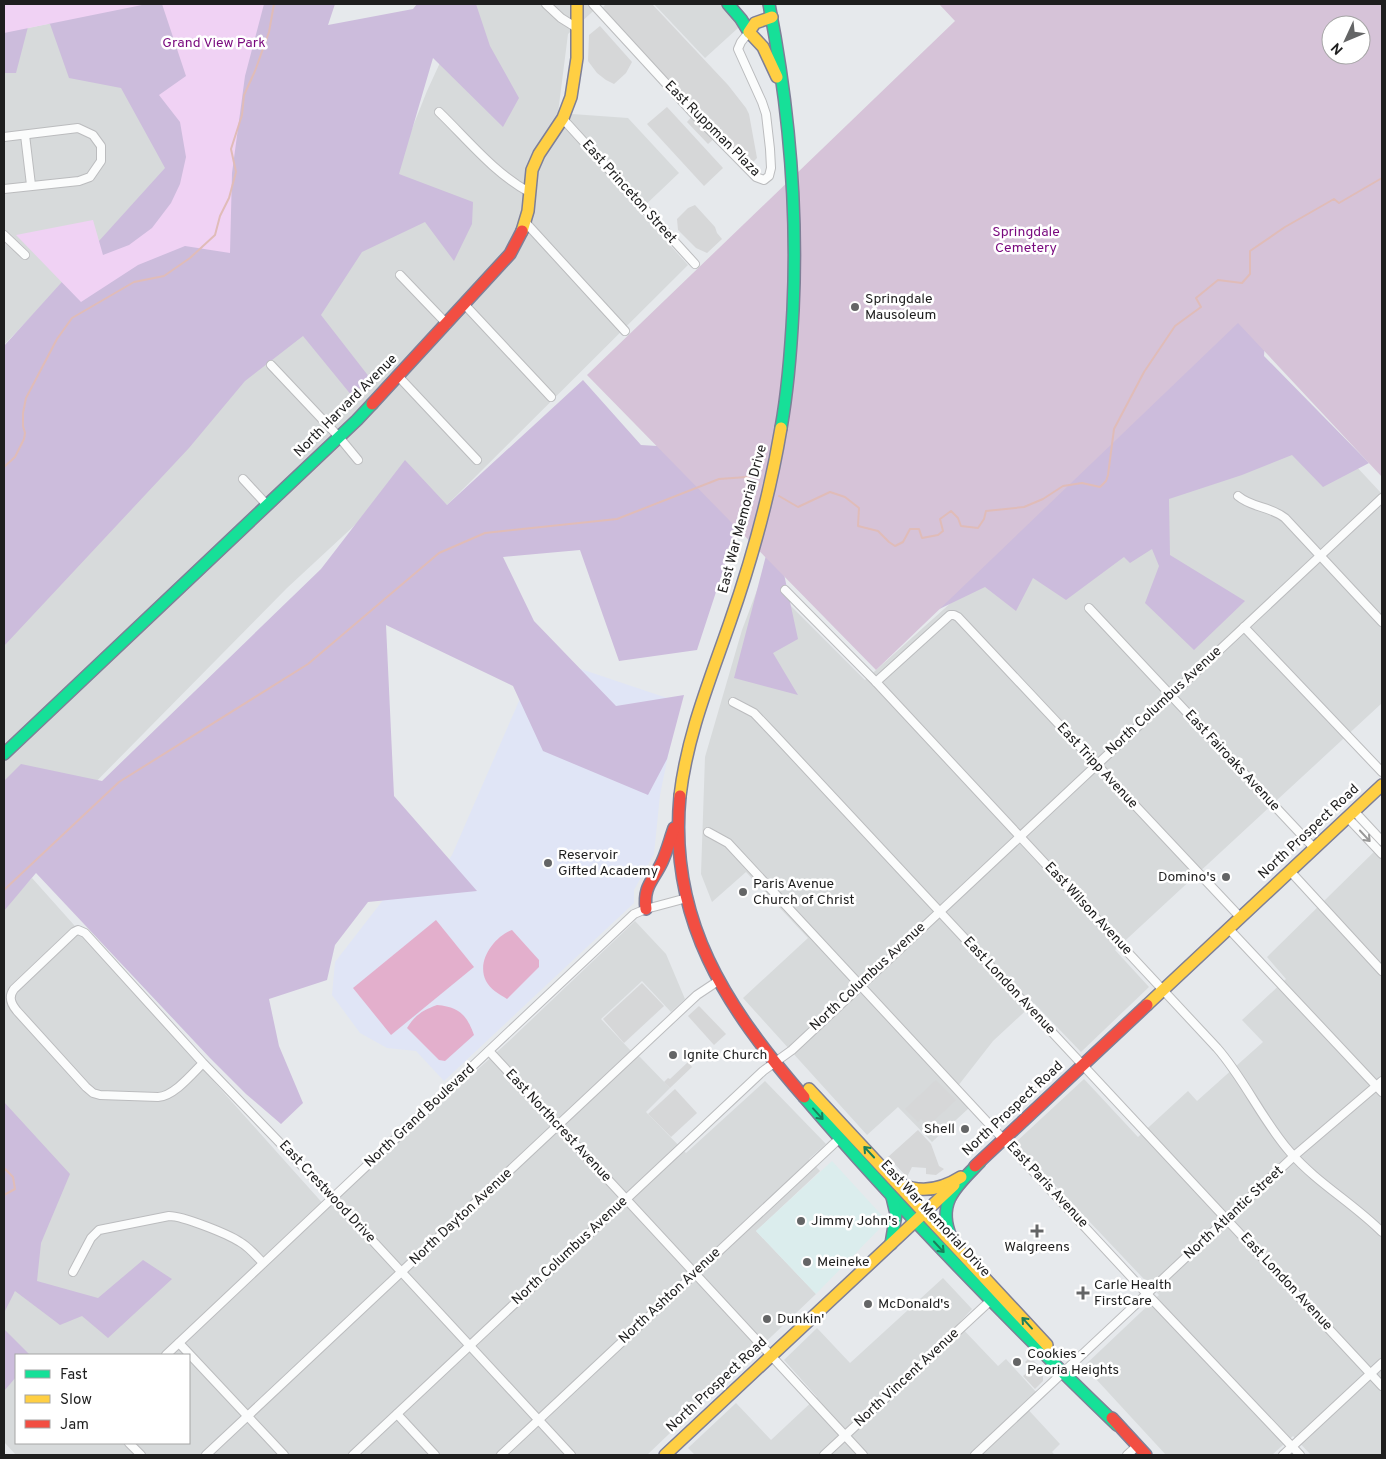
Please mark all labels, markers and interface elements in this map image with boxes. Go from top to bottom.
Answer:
north arrow [1321,15,1371,65]
park label: Grand View Park [162,35,266,52]
text: N [1328,38,1347,58]
street label: East Ruppman Plaza [661,78,763,180]
street label: East Princeton Street [578,137,680,247]
park label: Springdale Cemetery [992,224,1060,257]
place label: Springdale Mausoleum [865,291,936,324]
marker: Springdale Mausoleum [849,301,861,313]
street label: North Harvard Avenue [291,351,401,461]
street label: East War Memorial Drive [715,443,771,595]
street label: North Columbus Avenue [1103,643,1225,759]
street label: East Fairoaks Avenue [1181,707,1283,815]
street label: East Tripp Avenue [1053,720,1141,812]
street label: North Prospect Road [1255,781,1363,883]
one-way arrow [1359,829,1371,842]
place label: Reservoir Gifted Academy [558,847,658,880]
marker: Reservoir Gifted Academy [542,857,554,869]
street label: East Wilson Avenue [1041,859,1135,959]
place label: Domino's [1158,869,1216,886]
marker: Domino's [1220,871,1232,883]
place label: Paris Avenue Church of Christ [753,876,855,909]
marker: Paris Avenue Church of Christ [737,886,749,898]
street label: North Columbus Avenue [807,919,929,1035]
street label: East London Avenue [959,934,1059,1038]
place label: Ignite Church [683,1047,767,1064]
marker: Ignite Church [667,1049,679,1061]
street label: North Prospect Road [959,1058,1067,1160]
street label: North Grand Boulevard [361,1061,479,1171]
street label: East Northcrest Avenue [501,1066,615,1186]
one-way arrow [812,1107,824,1120]
place label: Shell [924,1121,955,1138]
marker: Shell [959,1123,971,1135]
street label: East Crestwood Drive [275,1137,379,1247]
street label: East Paris Avenue [1003,1138,1091,1232]
one-way arrow [863,1146,875,1159]
street label: East War Memorial Drive [877,1157,993,1281]
street label: North Atlantic Street [1181,1163,1287,1263]
street label: North Dayton Avenue [406,1165,516,1269]
street label: North Columbus Avenue [509,1193,631,1309]
place label: Jimmy John's [811,1213,898,1230]
marker: Jimmy John's [795,1215,807,1227]
marker: Walgreens [1031,1225,1043,1237]
street label: East London Avenue [1236,1230,1336,1334]
place label: Walgreens [1004,1239,1070,1256]
one-way arrow [933,1240,945,1253]
street label: North Ashton Avenue [616,1244,724,1348]
place label: Meineke [817,1254,870,1271]
marker: Meineke [801,1256,813,1268]
place label: Carle Health FirstCare [1094,1277,1172,1310]
marker: Carle Health FirstCare [1076,1286,1090,1300]
place label: McDonald's [878,1296,950,1313]
marker: McDonald's [862,1298,874,1310]
place label: Dunkin' [777,1311,824,1328]
marker: Dunkin' [761,1313,773,1325]
one-way arrow [1021,1316,1033,1329]
street label: North Vincent Avenue [851,1325,963,1431]
street label: North Prospect Road [663,1334,771,1436]
place label: Cookies - Peoria Heights [1027,1346,1119,1379]
legend [15,1354,190,1444]
marker: Cookies - Peoria Heights [1011,1356,1023,1368]
text: Fast [60,1366,88,1385]
text: Slow [60,1391,92,1410]
text: Jam [60,1416,89,1435]

